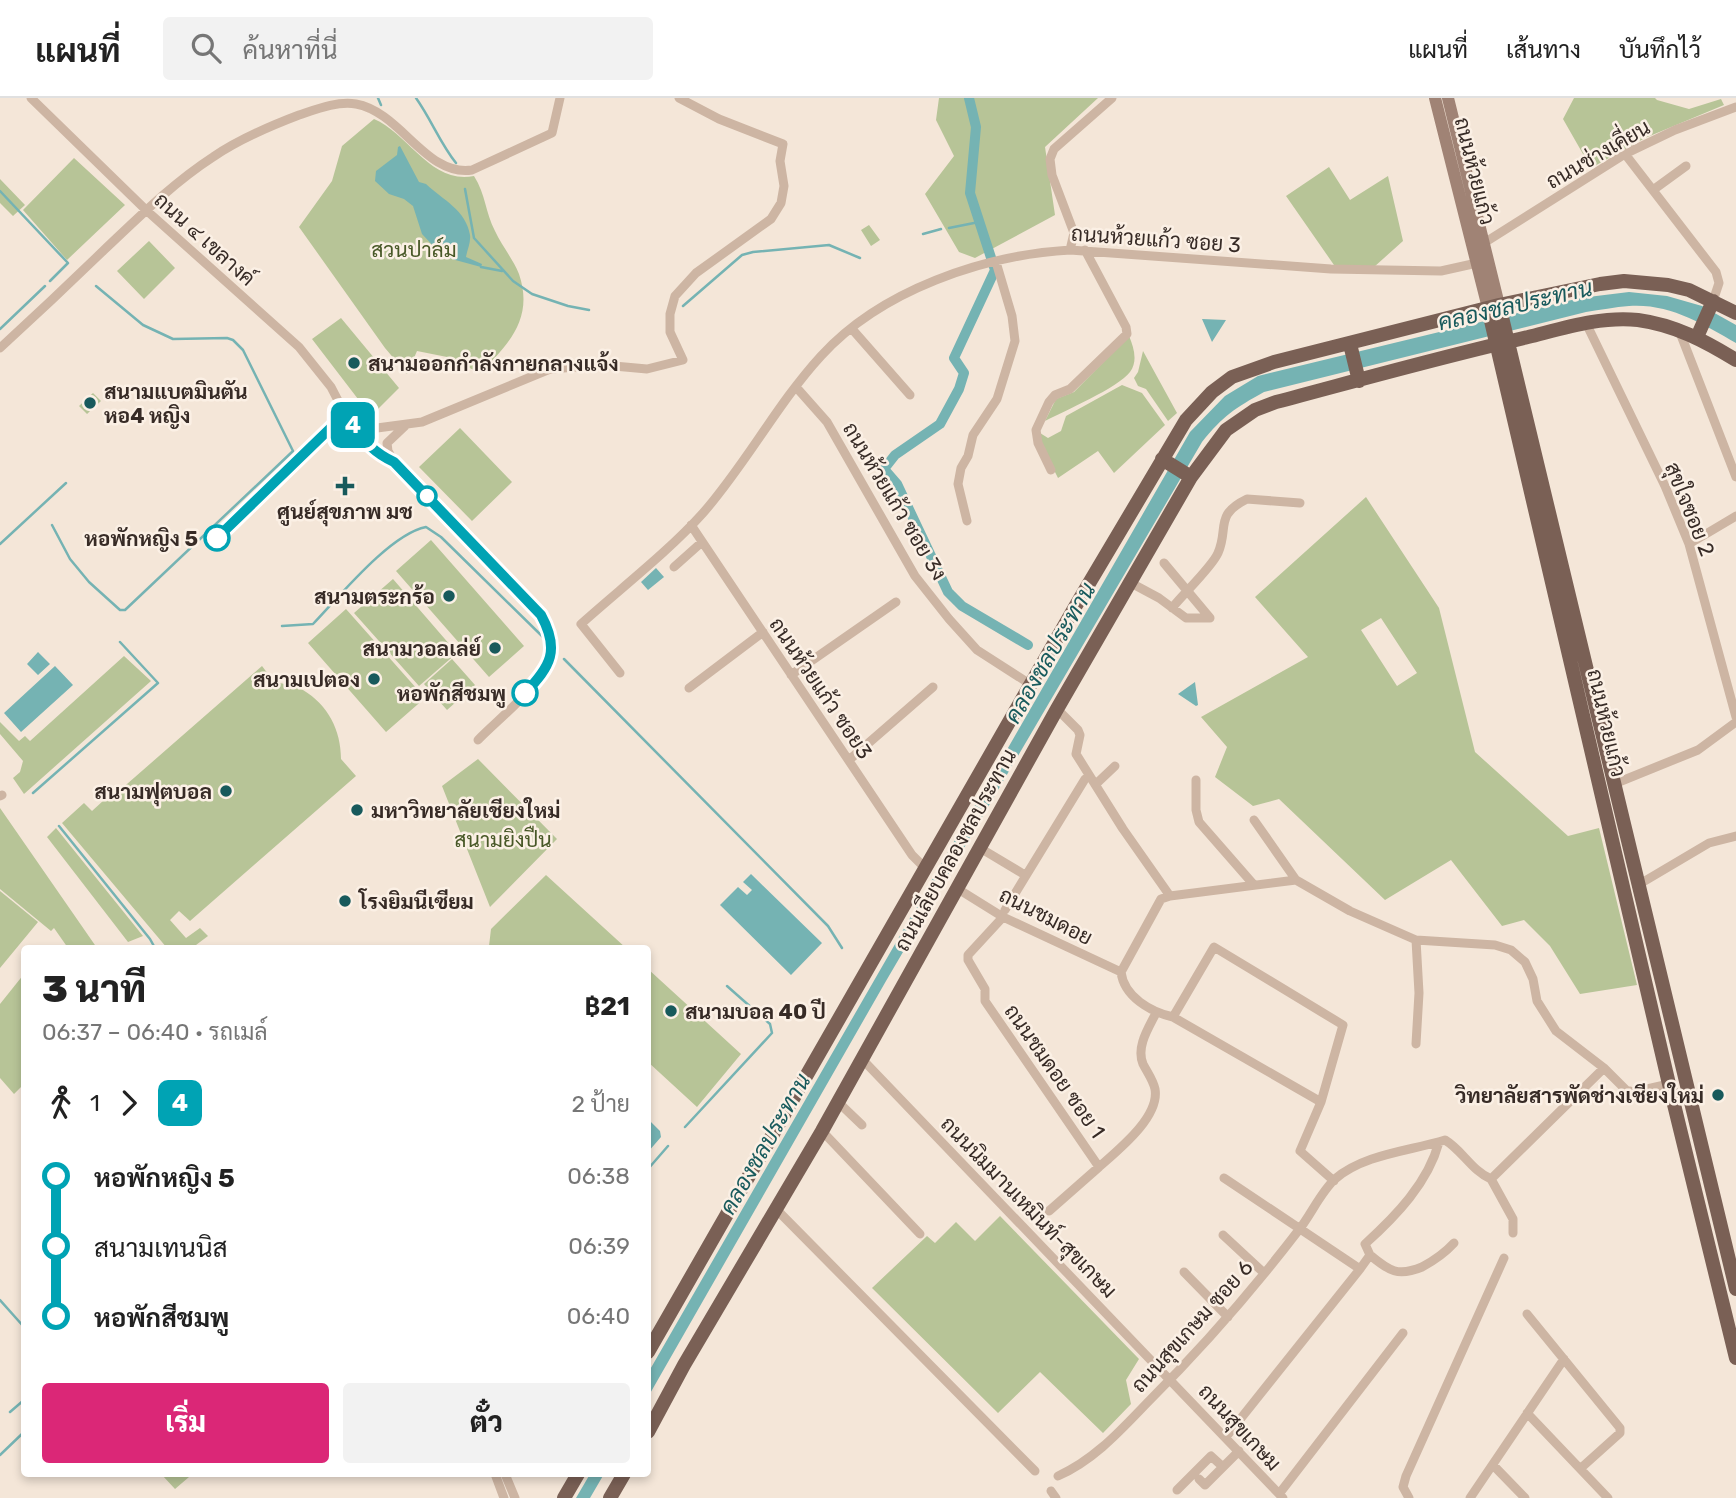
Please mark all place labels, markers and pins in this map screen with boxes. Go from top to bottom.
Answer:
place label: สนามออกกำลังกายกลางแจ้ง [368,351,619,376]
marker: สนามออกกำลังกายกลางแจ้ง [346,355,362,371]
place label: สนามแบตมินตัน หอ4 หญิง [104,379,248,429]
marker: สนามแบตมินตัน หอ4 หญิง [82,395,98,411]
marker: ศูนย์สุขภาพ มช [335,476,355,496]
unlabelled marker [417,486,437,506]
place label: ศูนย์สุขภาพ มช [277,499,413,527]
marker: หอพักหญิง 5 [204,525,230,551]
place label: หอพักหญิง 5 [84,526,198,552]
place label: สนามตระกร้อ [314,584,435,609]
marker: สนามตระกร้อ [441,588,457,604]
place label: สนามวอลเล่ย์ [363,636,482,661]
marker: สนามวอลเล่ย์ [487,640,503,656]
place label: สนามเปตอง [253,667,360,692]
marker: สนามเปตอง [366,671,382,687]
marker: หอพักสีชมพู [512,680,538,706]
place label: หอพักสีชมพู [397,681,506,708]
place label: สนามฟุตบอล [94,779,212,807]
marker: สนามฟุตบอล [218,783,234,799]
place label: มหาวิทยาลัยเชียงใหม่ [371,797,561,823]
marker: มหาวิทยาลัยเชียงใหม่ [349,802,365,818]
place label: โรงยิมนีเซียม [357,888,474,914]
marker: โรงยิมนีเซียม [337,893,353,909]
place label: สนามบอล 40 ปี [685,998,826,1024]
marker: สนามบอล 40 ปี [663,1003,679,1019]
place label: วิทยาลัยสารพัดช่างเชียงใหม่ [1454,1082,1704,1108]
marker: วิทยาลัยสารพัดช่างเชียงใหม่ [1710,1087,1726,1103]

